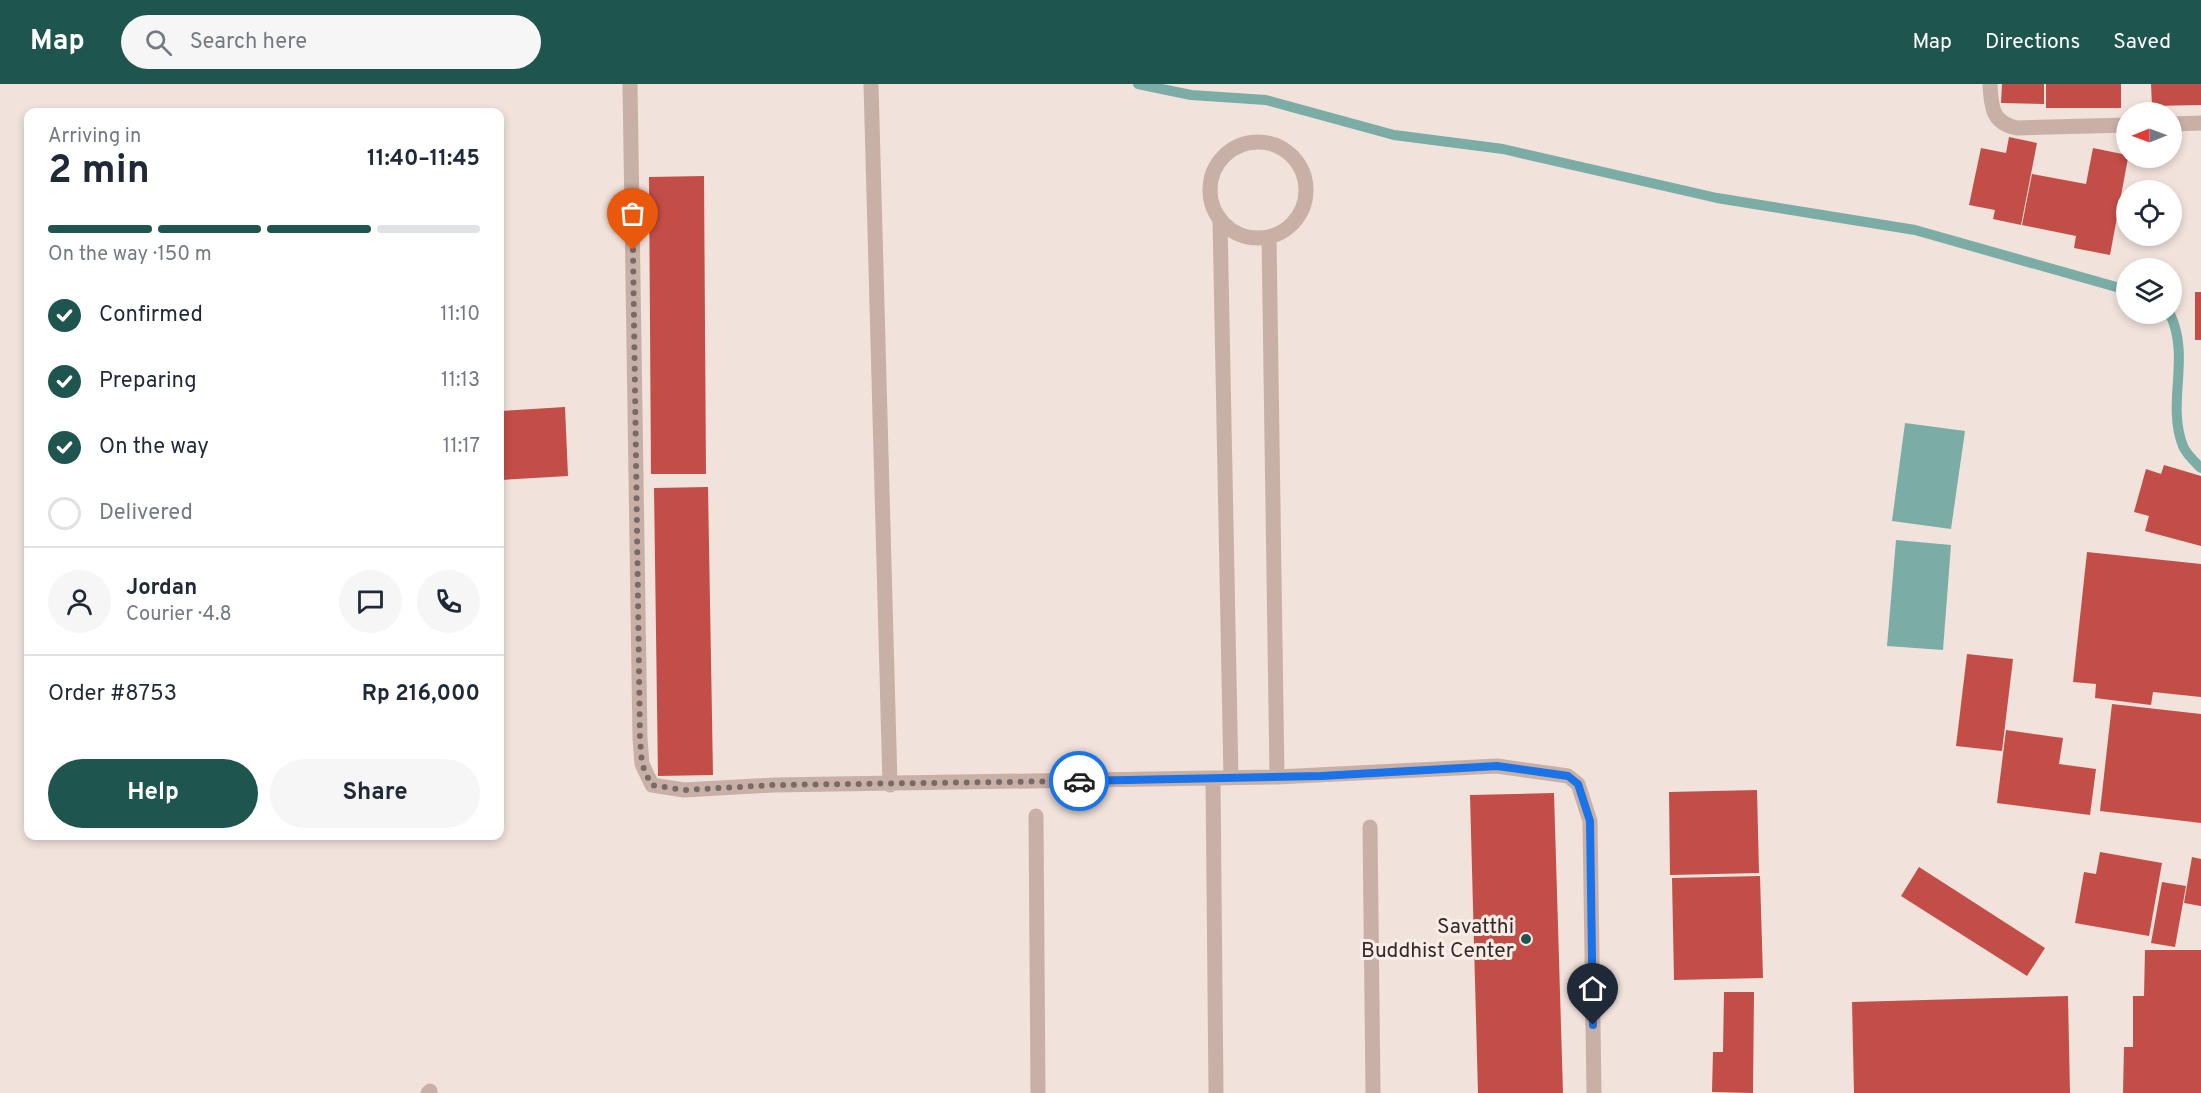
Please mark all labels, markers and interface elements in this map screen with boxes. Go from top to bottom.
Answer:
search box [121,15,541,69]
text: Map [30,24,85,60]
icon: search [142,26,175,59]
text: Search here [190,29,307,56]
text: Map [1912,29,1952,56]
text: Directions [1985,29,2080,56]
text: Saved [2113,29,2171,56]
north arrow [2116,102,2182,168]
map controls [2116,102,2182,324]
text: Arriving in [48,124,141,150]
text: 11:40–11:45 [367,146,480,173]
text: 2 min [48,148,150,197]
button: locate [2116,180,2182,246]
pin [607,188,658,250]
icon: bag [616,197,649,230]
text: On the way · 150 m [48,242,212,268]
button: layers [2116,258,2182,324]
icon: check [48,299,81,332]
text: Confirmed [99,302,203,329]
text: 11:10 [440,302,480,328]
icon: check [48,365,81,398]
text: Preparing [99,368,197,395]
text: 11:13 [441,368,480,394]
icon: check [48,431,81,464]
text: On the way [99,434,209,461]
text: 11:17 [443,434,480,460]
text: Delivered [99,500,193,527]
button: person [48,570,111,633]
button: chat [339,570,402,633]
button: phone [417,570,480,633]
text: Jordan [126,575,197,602]
text: Courier · 4.8 [126,602,232,628]
text: Order #8753 [48,681,177,708]
text: Rp 216,000 [362,681,480,708]
courier [1049,751,1109,811]
button: Help [48,759,258,828]
button: Share [270,759,480,828]
icon: car [1063,765,1096,798]
place label: Savatthi Buddhist Center [1361,914,1514,965]
marker: Savatthi Buddhist Center [1519,932,1533,946]
pin [1567,963,1618,1025]
icon: home [1576,972,1609,1005]

